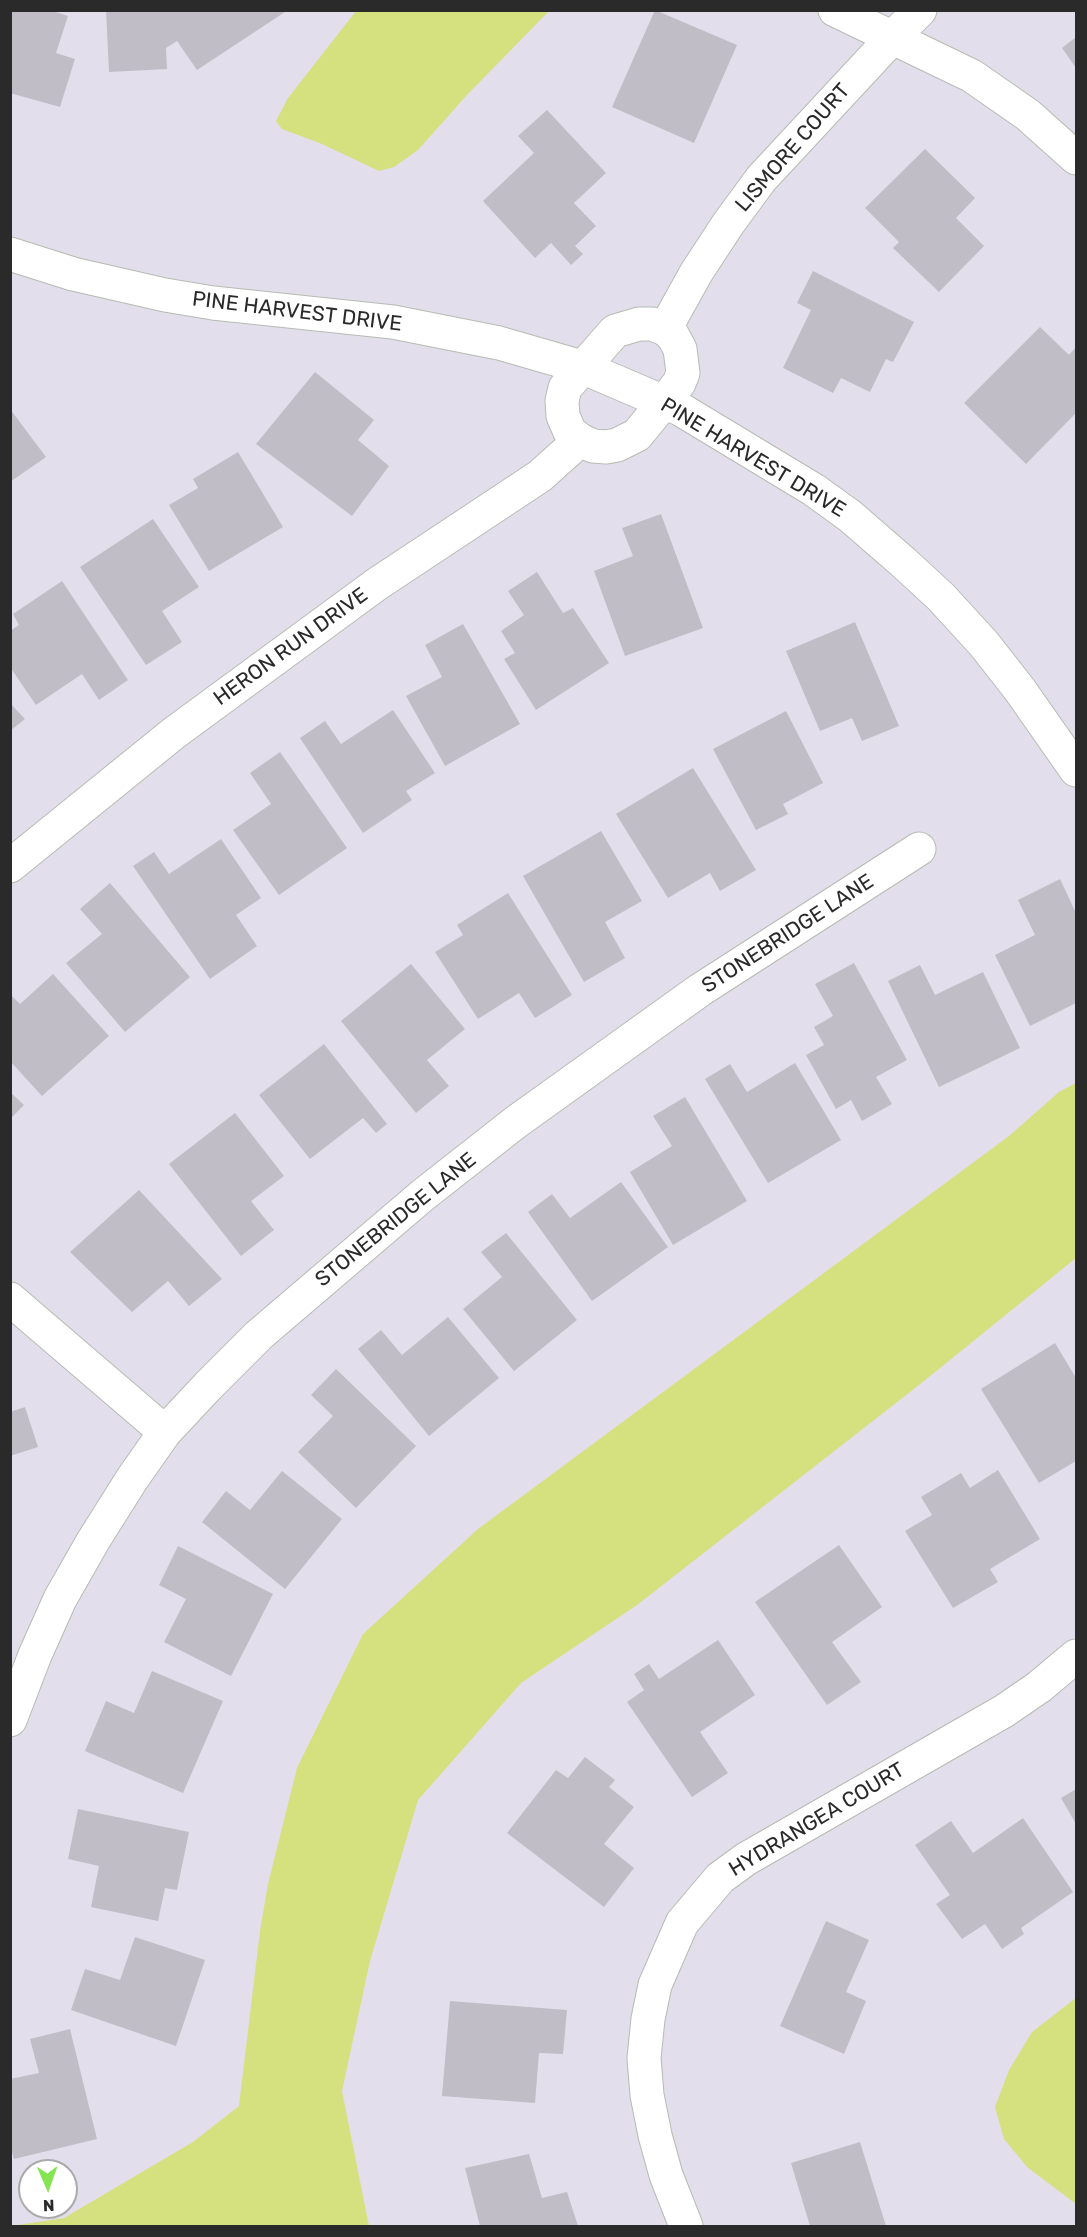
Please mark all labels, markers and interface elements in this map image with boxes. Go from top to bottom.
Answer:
street label: LISMORE COURT [730,79,856,217]
street label: PINE HARVEST DRIVE [191,287,403,337]
street label: PINE HARVEST DRIVE [656,393,850,523]
street label: HERON RUN DRIVE [209,583,373,711]
street label: STONEBRIDGE LANE [697,869,879,999]
street label: STONEBRIDGE LANE [310,1147,482,1293]
street label: HYDRANGEA COURT [725,1758,909,1882]
north arrow [18,2159,78,2219]
text: N [42,2196,55,2215]

